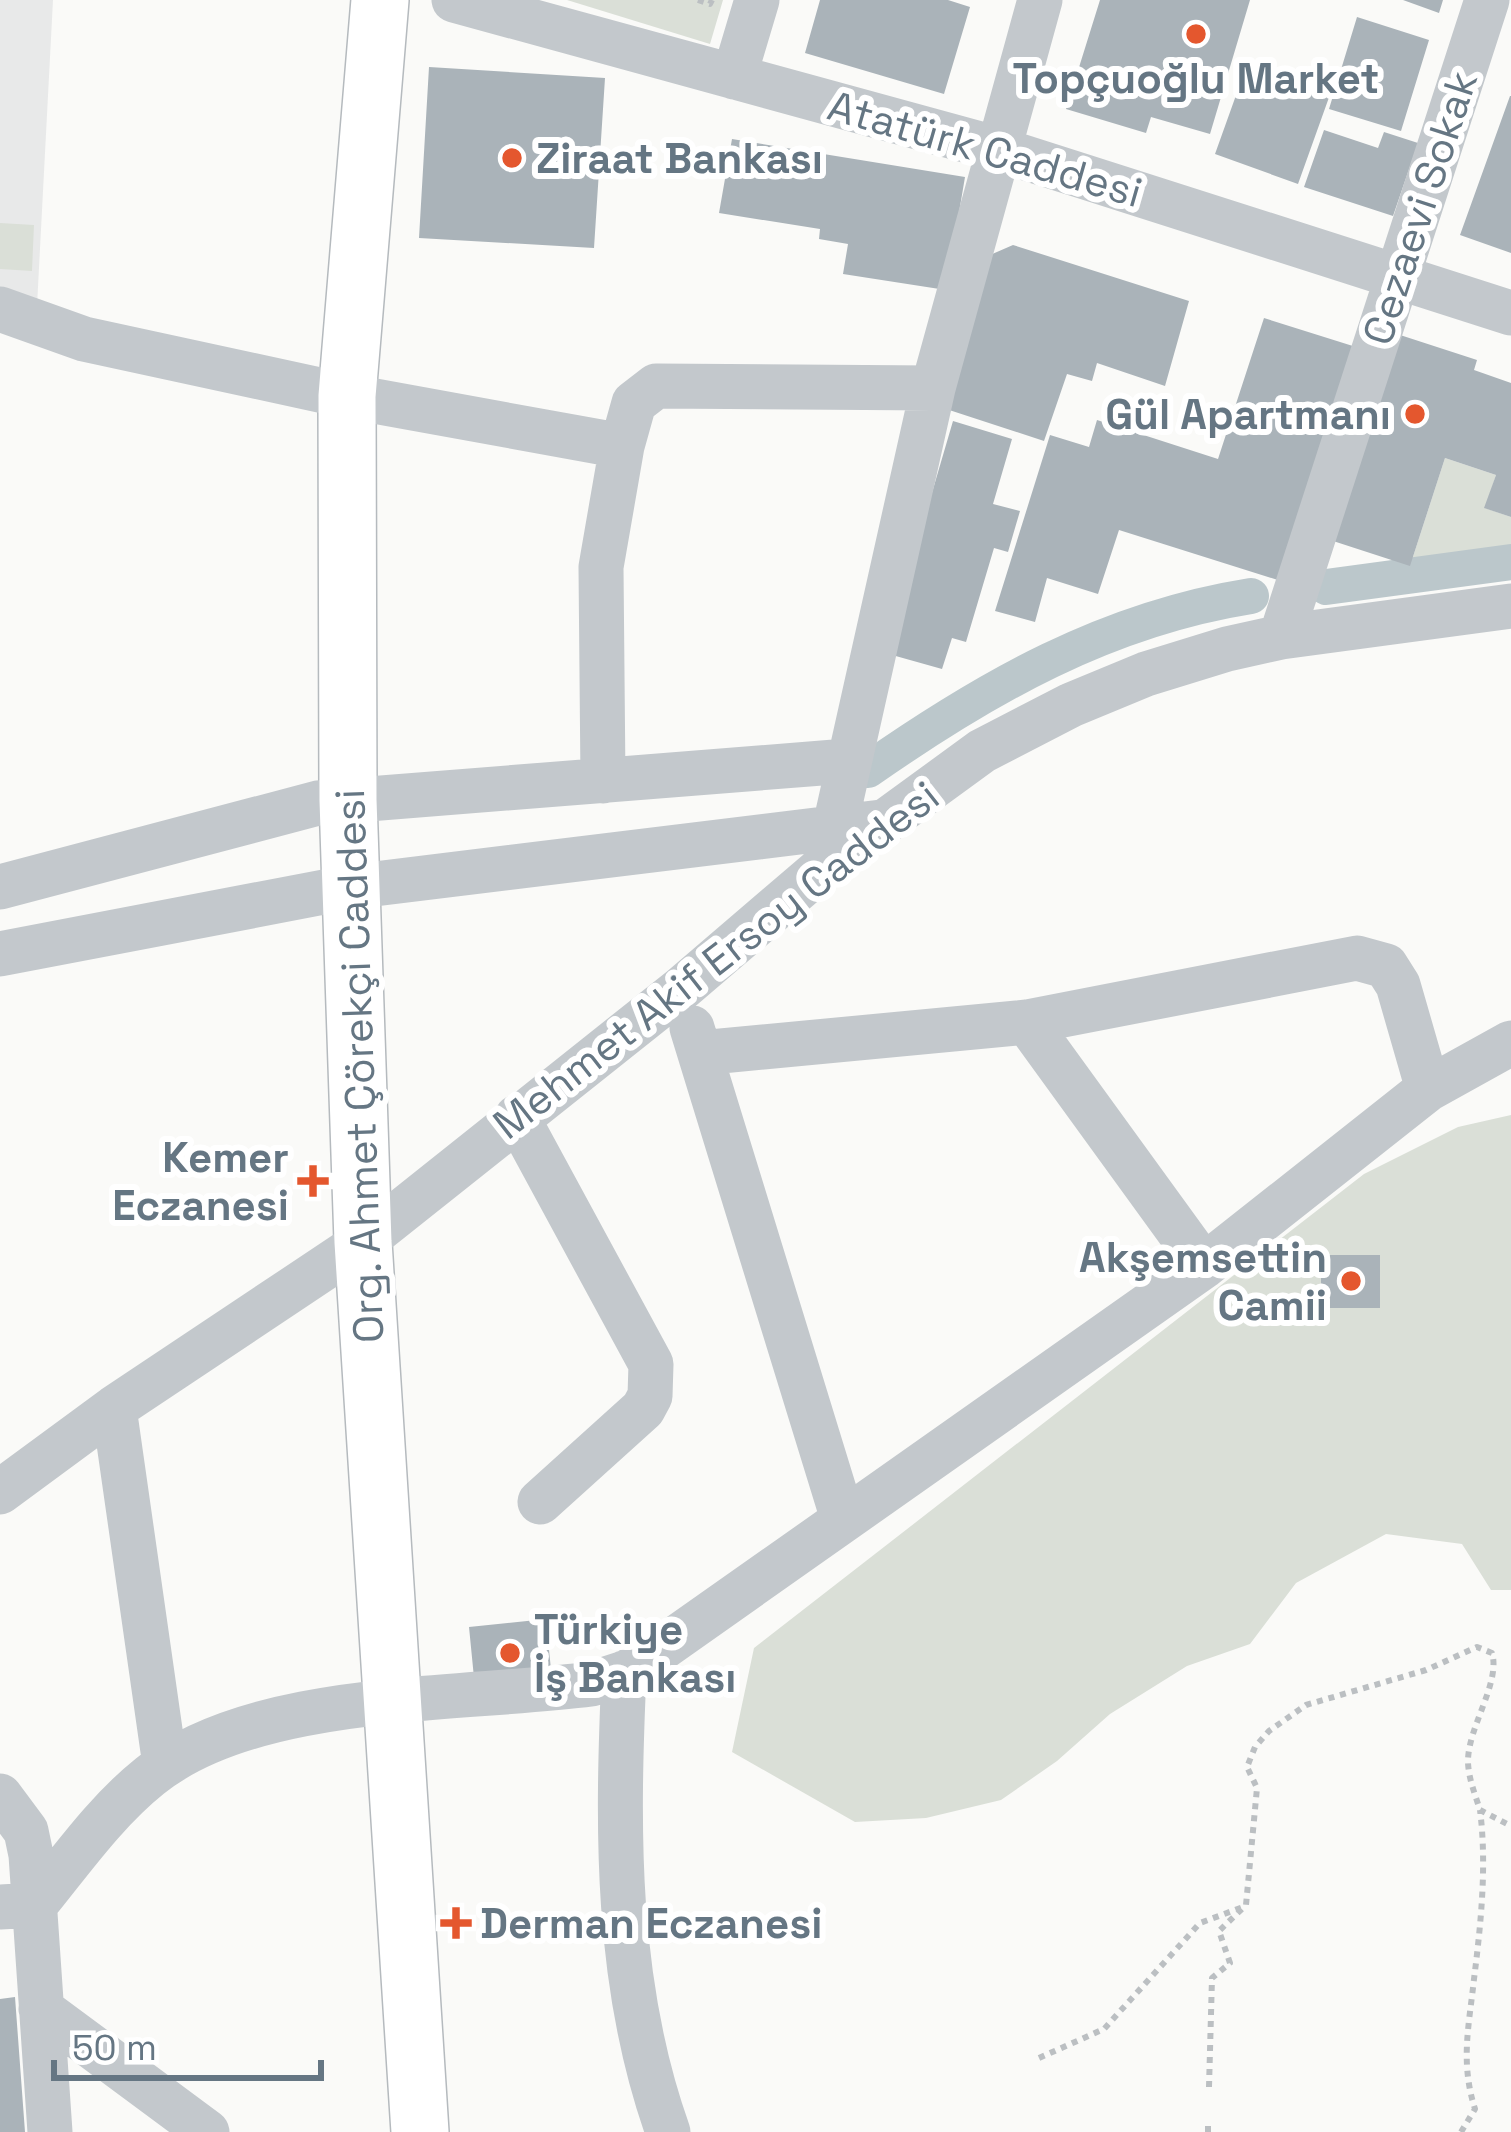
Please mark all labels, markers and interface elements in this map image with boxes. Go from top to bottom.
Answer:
marker: Topçuoğlu Market [1183,21,1209,47]
place label: Topçuoğlu Market [1012,52,1380,105]
street label: Cezaevi Sokak [1351,64,1489,352]
street label: Atatürk Caddesi [822,79,1148,219]
place label: Ziraat Bankası [536,132,823,185]
marker: Ziraat Bankası [499,145,525,171]
place label: Gül Apartmanı [1105,388,1391,441]
marker: Gül Apartmanı [1402,401,1428,427]
street label: Mehmet Akif Ersoy Caddesi [483,770,949,1150]
street label: Org. Ahmet Çörekçi Caddesi [323,788,395,1344]
place label: Kemer Eczanesi [112,1131,289,1232]
marker: Kemer Eczanesi [300,1168,326,1194]
place label: Akşemsettin Camii [1079,1231,1327,1332]
marker: Akşemsettin Camii [1338,1268,1364,1294]
place label: Türkiye İş Bankası [534,1603,736,1704]
marker: Türkiye İş Bankası [497,1640,523,1666]
place label: Derman Eczanesi [480,1897,822,1950]
marker: Derman Eczanesi [443,1910,469,1936]
scale bar [54,2006,321,2080]
text: 50 m [72,2025,157,2071]

